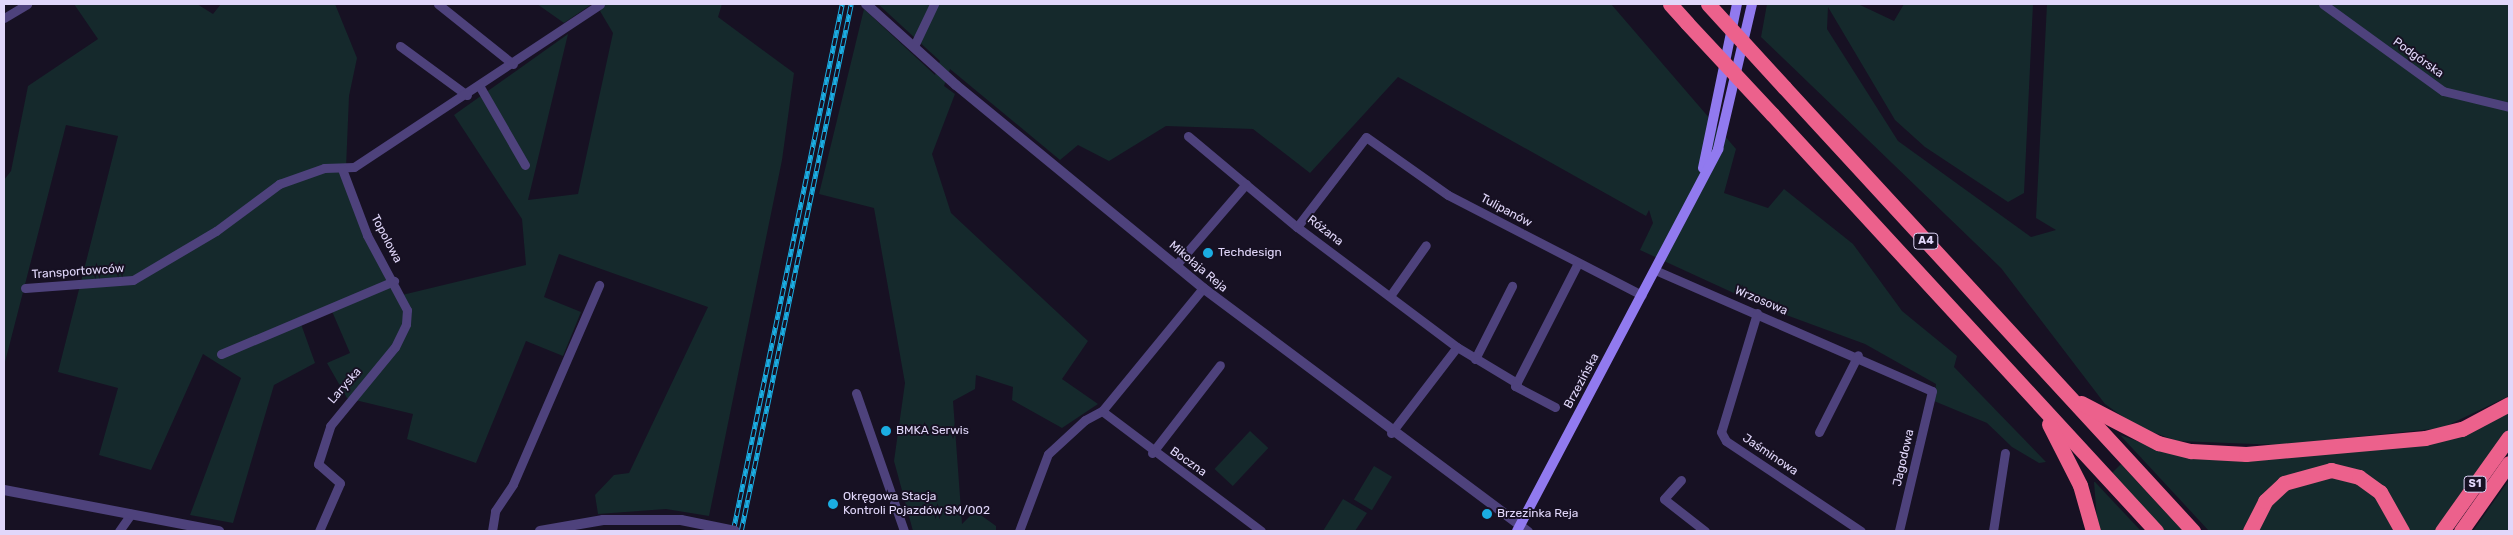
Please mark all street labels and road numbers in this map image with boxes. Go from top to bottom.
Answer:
street label: Podgórska [2390,35,2446,81]
street label: Tulipanów [1478,191,1534,231]
street label: Topolowa [367,212,405,266]
street label: Różana [1304,213,1346,249]
road number: A4 [1912,232,1940,250]
street label: Mikołaja Reja [1166,238,1230,296]
street label: Transportowców [31,262,125,282]
street label: Wrzosowa [1732,283,1790,319]
street label: Brzezińska [1561,351,1603,411]
street label: Laryska [325,365,365,407]
street label: Jagodowa [1890,428,1918,488]
street label: Jaśminowa [1739,431,1801,479]
street label: Boczna [1167,444,1209,480]
road number: S1 [2462,476,2488,492]

